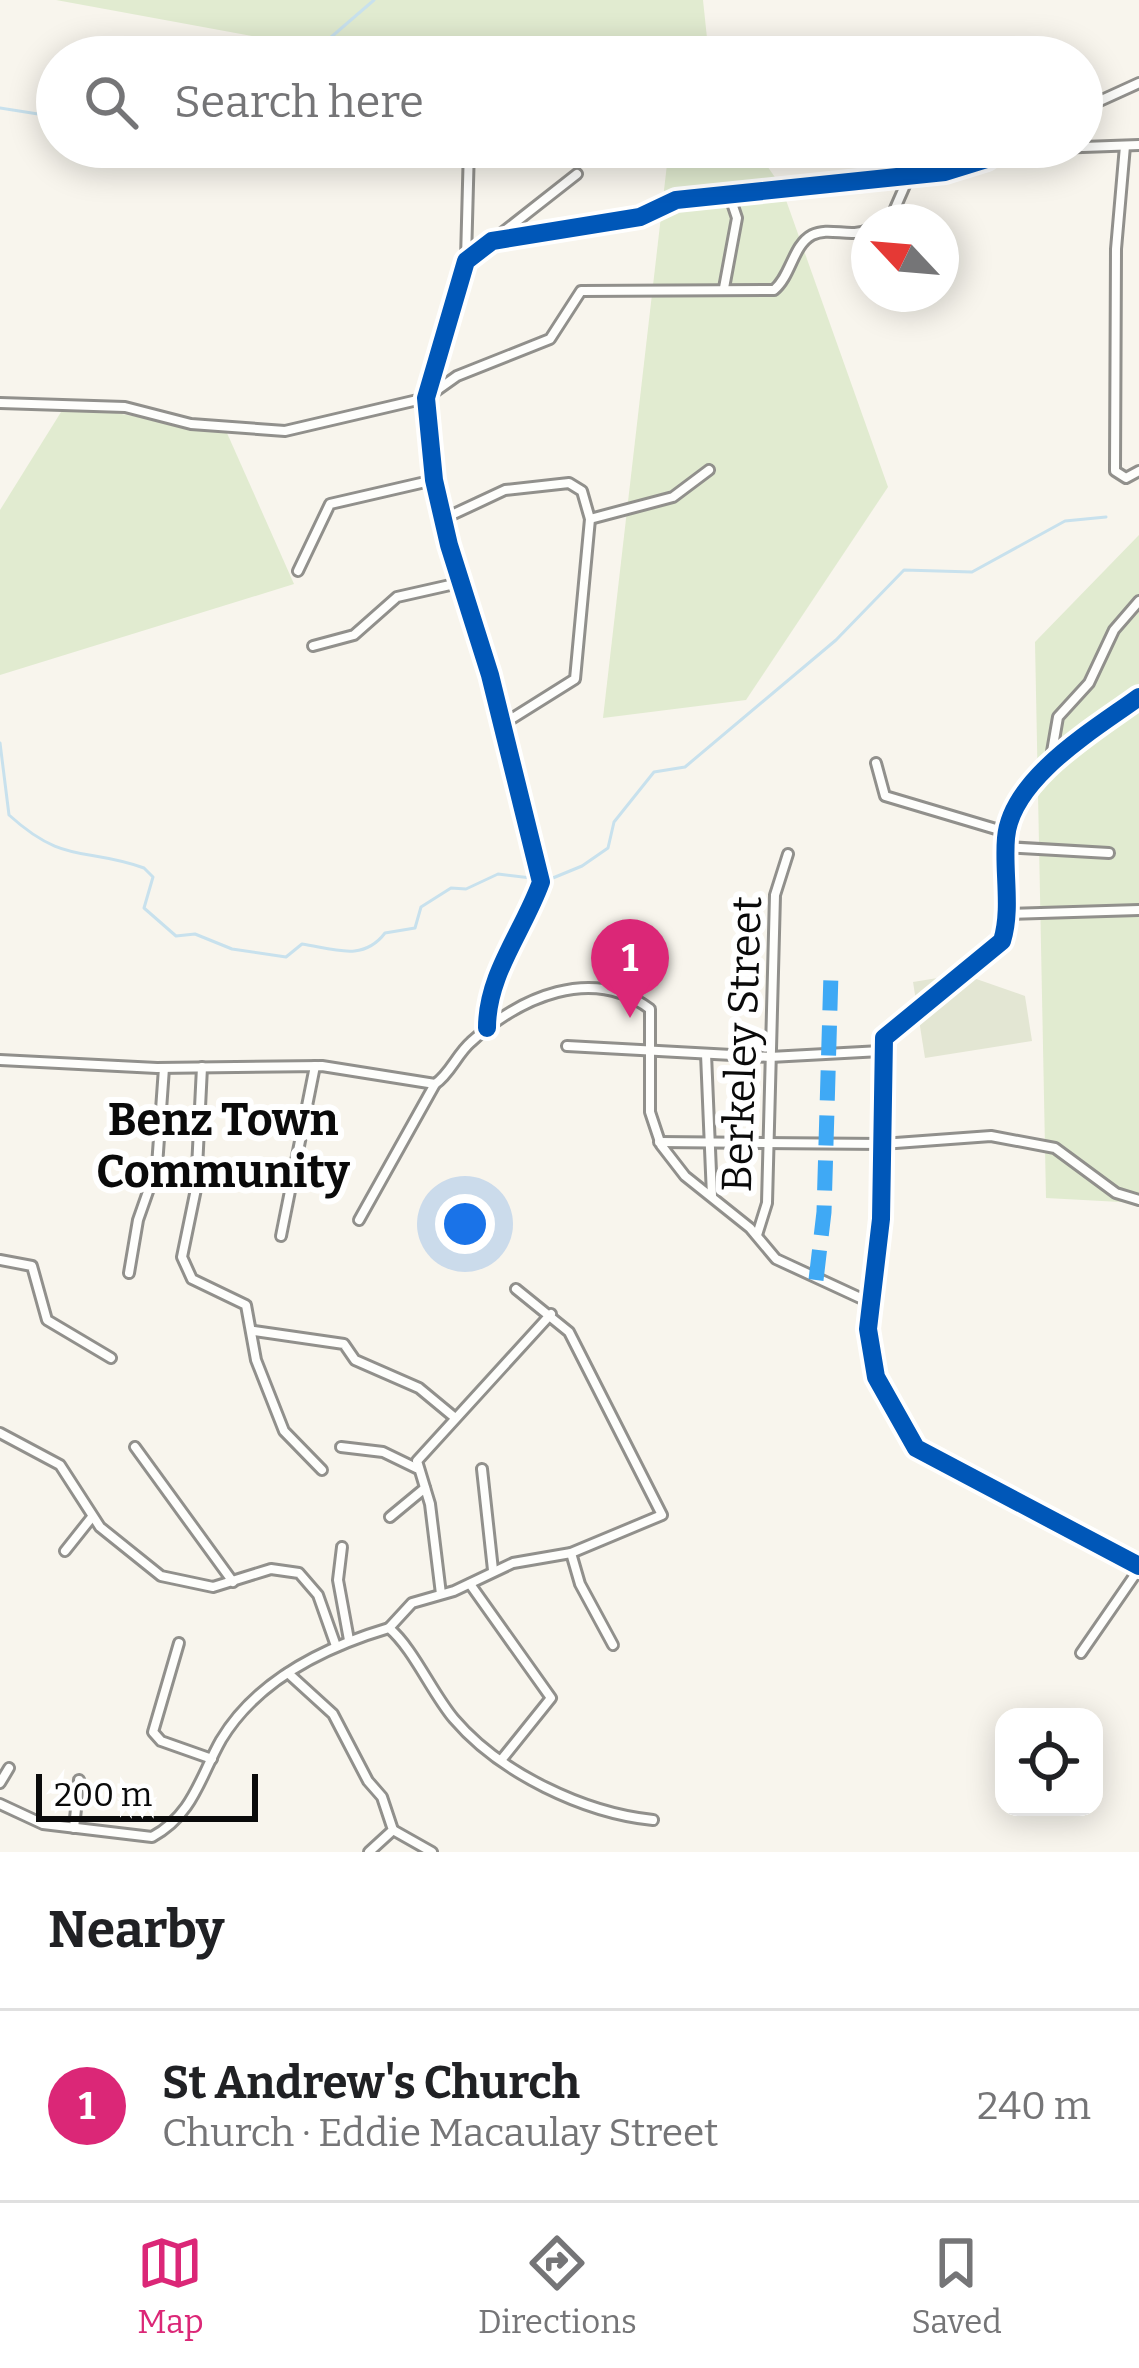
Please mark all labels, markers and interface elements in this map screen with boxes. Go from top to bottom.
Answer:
search box [36,36,1103,168]
icon: search [78,69,144,135]
text: Search here [174,75,424,129]
north arrow [851,204,959,312]
street label: Berkeley Street [712,895,772,1193]
pin: 1 [591,919,669,1018]
district label: Benz Town Community [96,1093,351,1199]
your location [435,1194,495,1254]
map controls [995,1708,1103,1816]
button: locate [995,1708,1103,1816]
scale bar [36,1768,258,1821]
text: 200 m [54,1775,152,1815]
text: Nearby [48,1899,224,1961]
text: St Andrew's Church [162,2056,580,2110]
text: 1 [79,2083,95,2129]
text: 240 m [977,2083,1091,2129]
text: Church · Eddie Macaulay Street [162,2110,718,2156]
tab: Map [137,2230,204,2342]
tab: Directions [478,2230,637,2342]
tab: Saved [911,2230,1002,2342]

